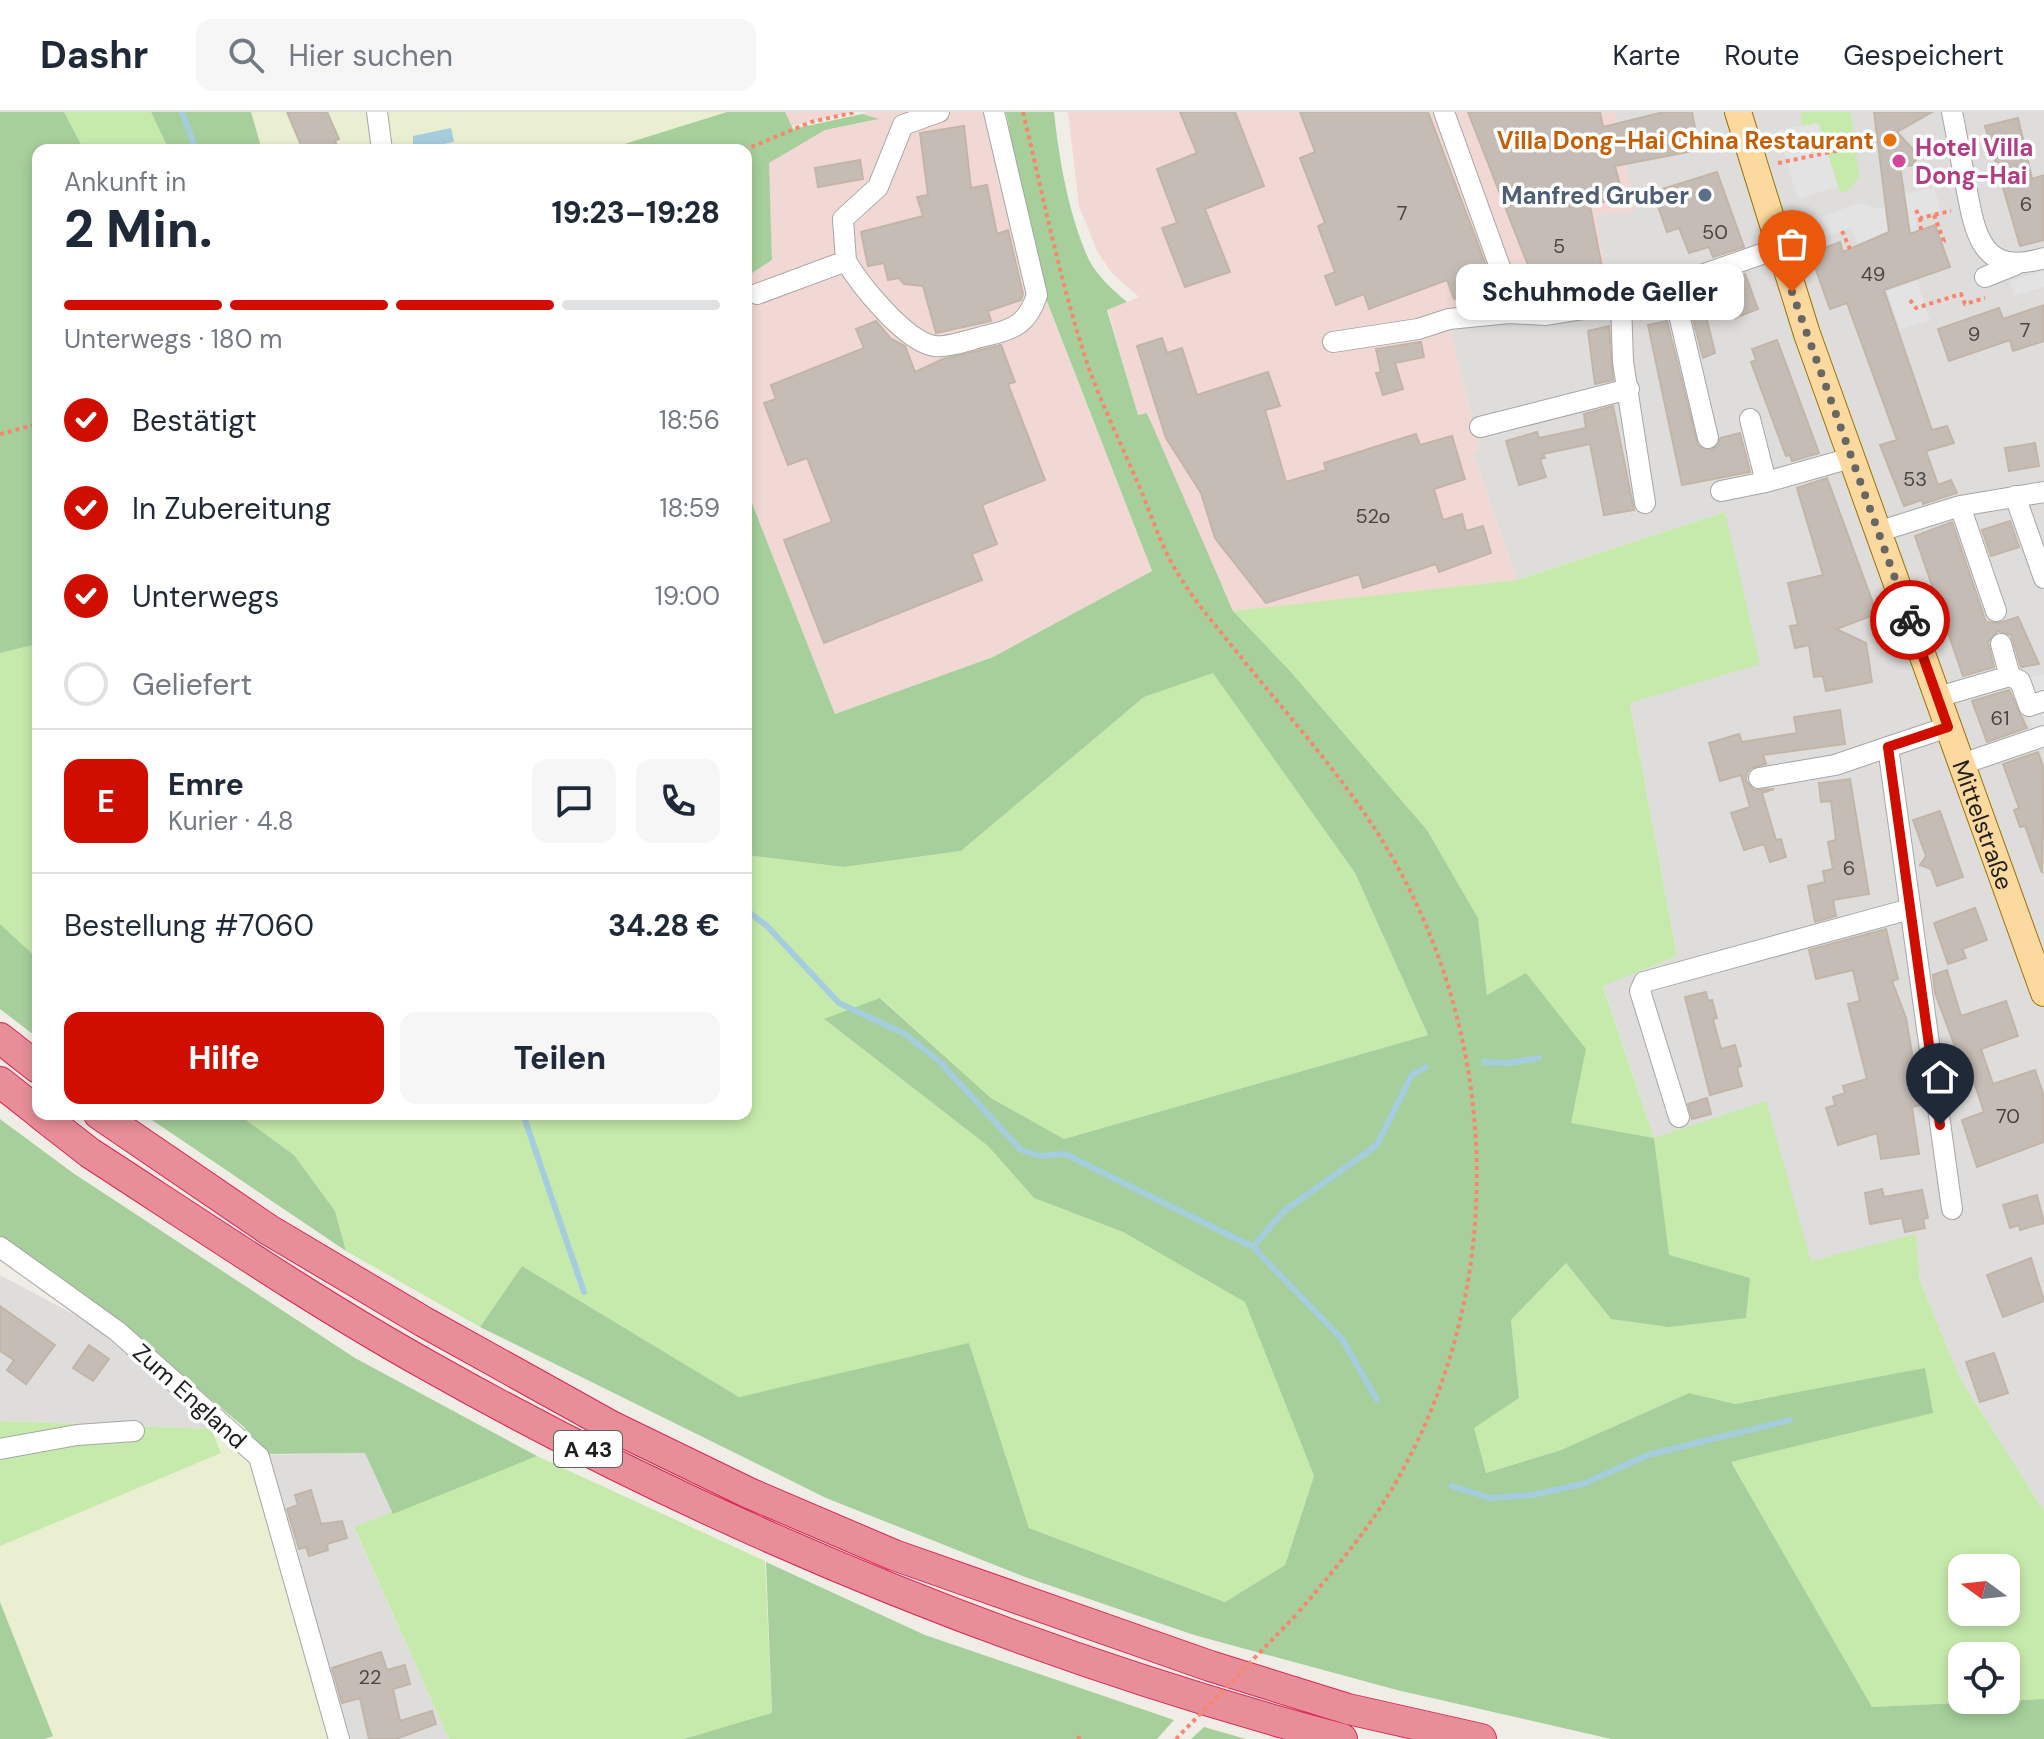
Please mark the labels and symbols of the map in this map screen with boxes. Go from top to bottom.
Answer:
place label: Villa Dong-Hai China Restaurant [1497,125,1874,156]
marker: Villa Dong-Hai China Restaurant [1881,131,1899,149]
place label: Hotel Villa Dong-Hai [1915,132,2033,191]
marker: Hotel Villa Dong-Hai [1890,152,1908,170]
place label: Manfred Gruber [1501,180,1689,211]
marker: Manfred Gruber [1696,186,1714,204]
house number: 6 [2020,191,2032,217]
house number: 7 [1397,200,1407,226]
pin [1758,210,1826,292]
house number: 50 [1702,219,1728,245]
house number: 5 [1553,233,1565,259]
house number: 49 [1861,261,1885,287]
callout: Schuhmode Geller [1456,264,1744,320]
house number: 7 [2020,317,2030,343]
house number: 9 [1968,321,1980,347]
house number: 53 [1903,466,1927,492]
house number: 52o [1356,503,1390,529]
courier [1870,580,1950,660]
house number: 61 [1991,705,2009,731]
street label: Mittelstraße [1946,756,2021,894]
house number: 6 [1843,855,1855,881]
pin [1906,1043,1974,1125]
house number: 70 [1996,1103,2020,1129]
street label: Zum England [127,1337,253,1455]
road number: A 43 [554,1431,622,1467]
north arrow [1948,1554,2020,1626]
house number: 22 [358,1664,382,1690]

